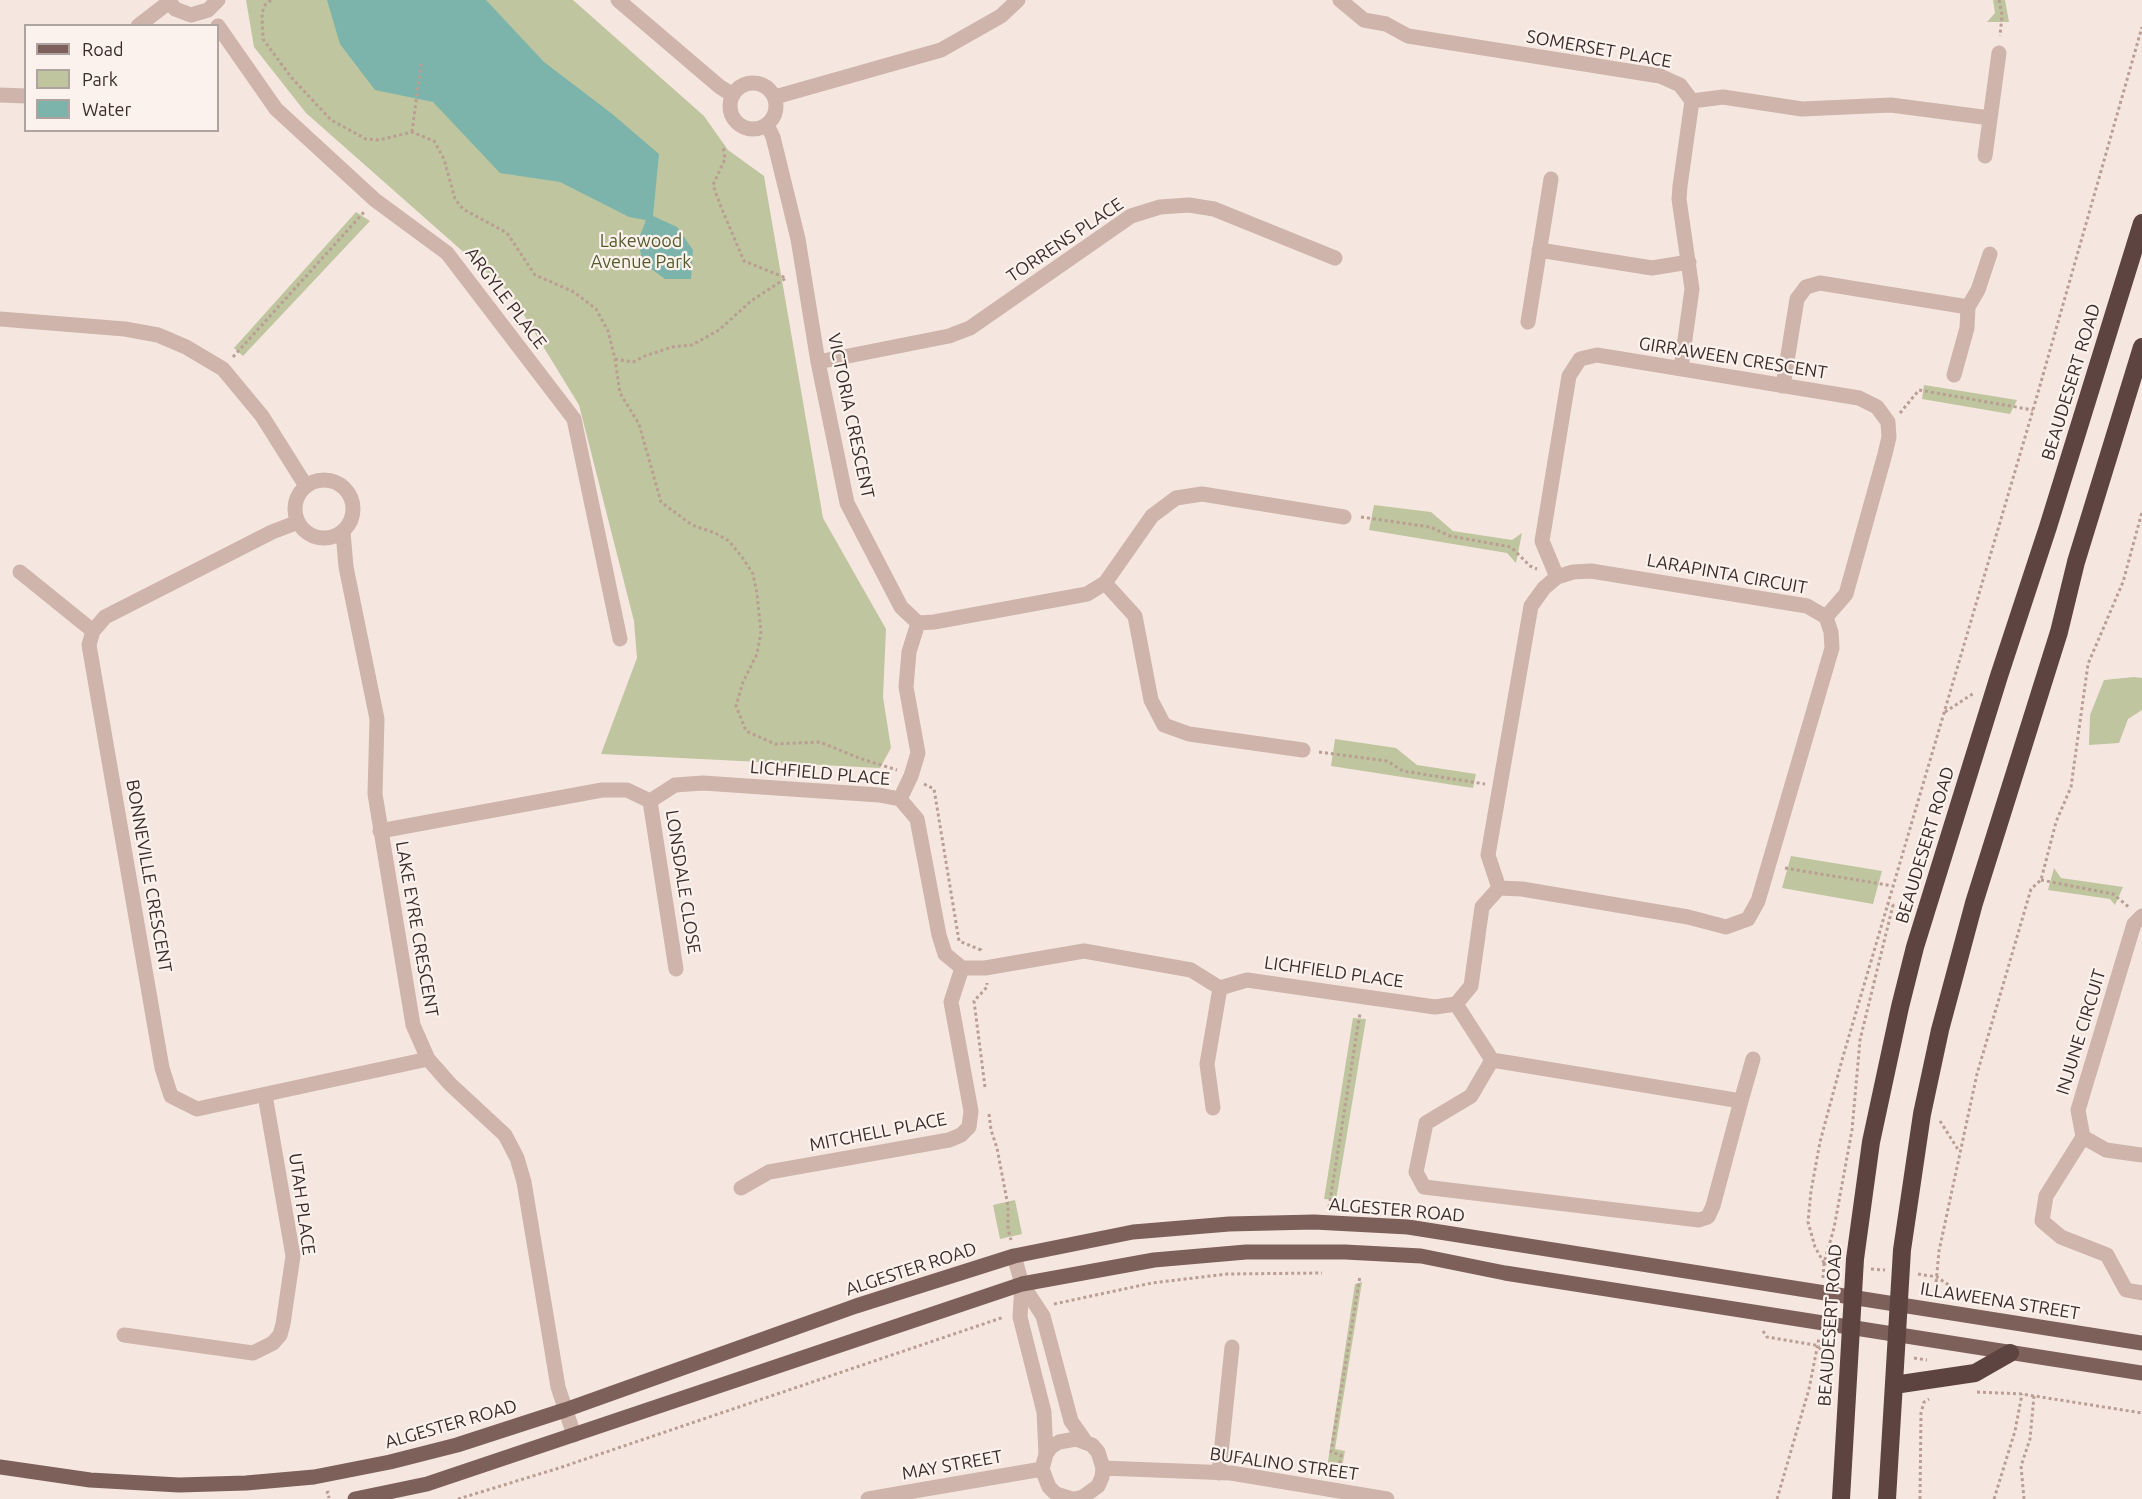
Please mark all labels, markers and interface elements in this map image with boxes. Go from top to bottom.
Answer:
legend [24,24,219,132]
street label: SOMERSET PLACE [1525,26,1673,72]
text: Road [82,39,124,59]
text: Park [82,69,118,89]
text: Water [82,99,131,119]
street label: TORRENS PLACE [1003,193,1127,287]
park label: Lakewood Avenue Park [591,230,691,272]
street label: ARGYLE PLACE [461,243,551,353]
street label: BEAUDESERT ROAD [2037,301,2105,463]
street label: VICTORIA CRESCENT [823,331,879,501]
street label: GIRRAWEEN CRESCENT [1637,332,1829,384]
street label: LARAPINTA CIRCUIT [1645,549,1809,599]
street label: LICHFIELD PLACE [749,756,891,790]
street label: BEAUDESERT ROAD [1891,764,1959,926]
street label: BONNEVILLE CRESCENT [121,778,177,974]
street label: LONSDALE CLOSE [661,808,705,956]
street label: LAKE EYRE CRESCENT [391,839,443,1019]
street label: LICHFIELD PLACE [1263,952,1405,992]
street label: INJUNE CIRCUIT [2052,967,2110,1097]
street label: MITCHELL PLACE [808,1108,948,1156]
street label: UTAH PLACE [284,1152,320,1256]
street label: ALGESTER ROAD [1328,1193,1466,1227]
street label: ALGESTER ROAD [843,1238,979,1300]
street label: BEAUDESERT ROAD [1814,1243,1846,1407]
street label: ILLAWEENA STREET [1919,1278,2081,1324]
street label: ALGESTER ROAD [382,1395,520,1453]
street label: BUFALINO STREET [1208,1443,1360,1485]
street label: MAY STREET [900,1446,1004,1484]

